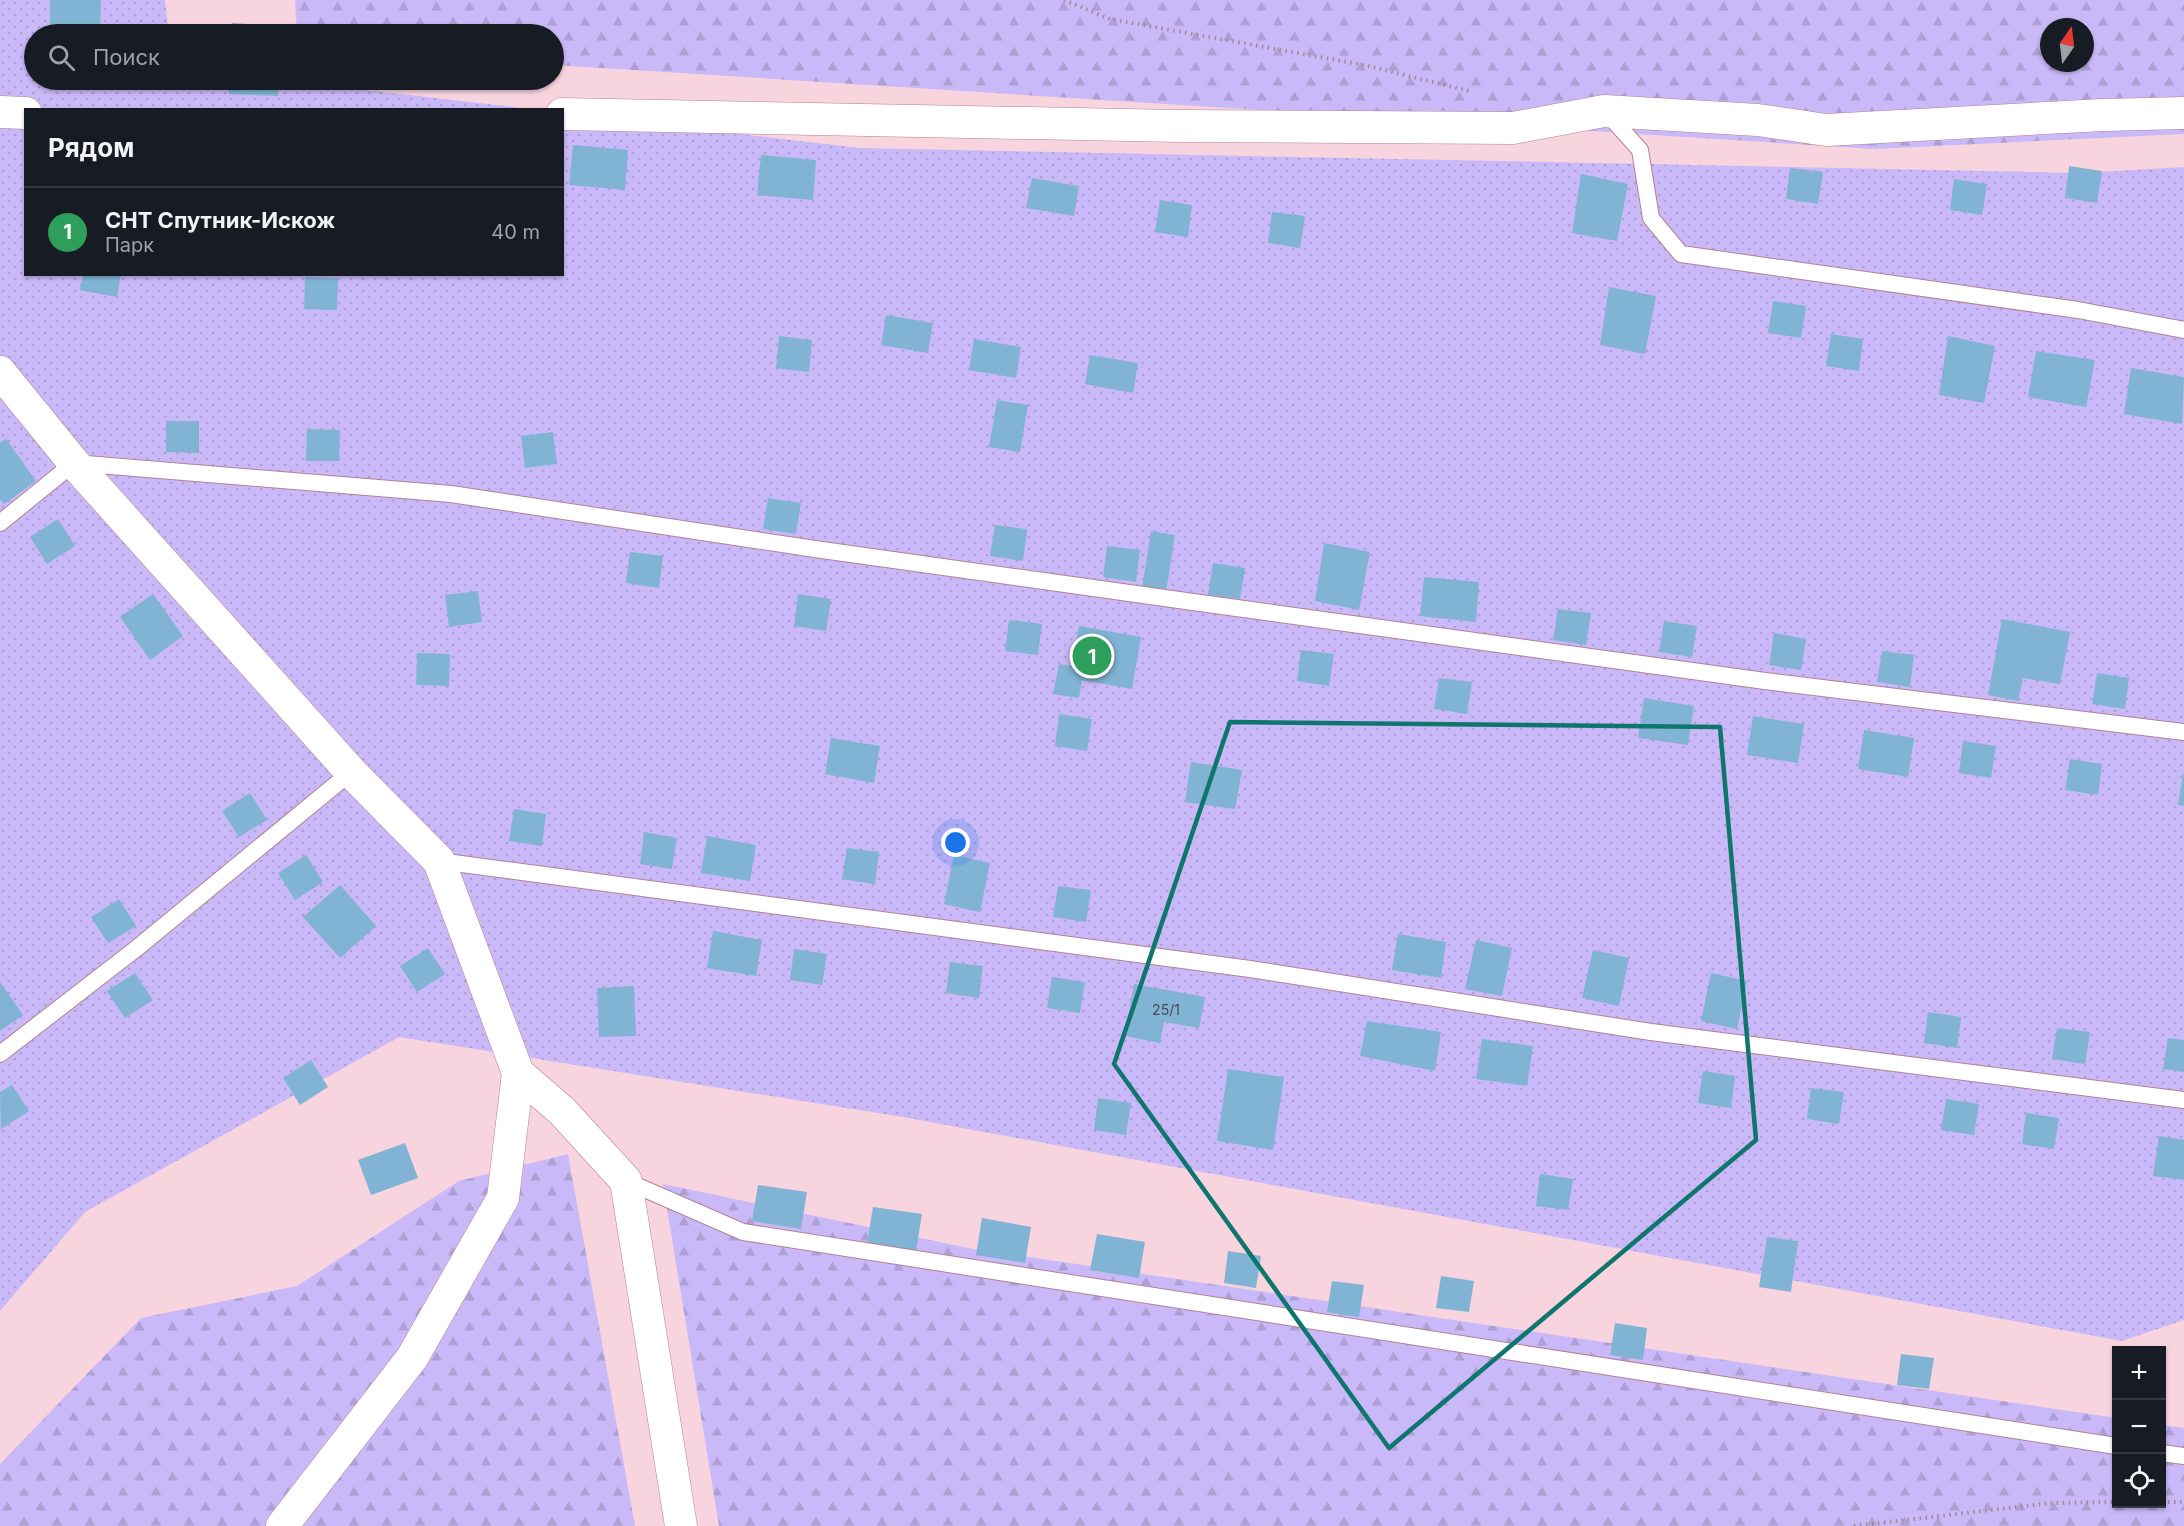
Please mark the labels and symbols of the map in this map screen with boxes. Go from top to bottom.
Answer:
north arrow [2040,18,2094,72]
pin: 1 [1072,634,1112,678]
your location [941,828,970,857]
house number: 25/1 [1152,1001,1180,1018]

